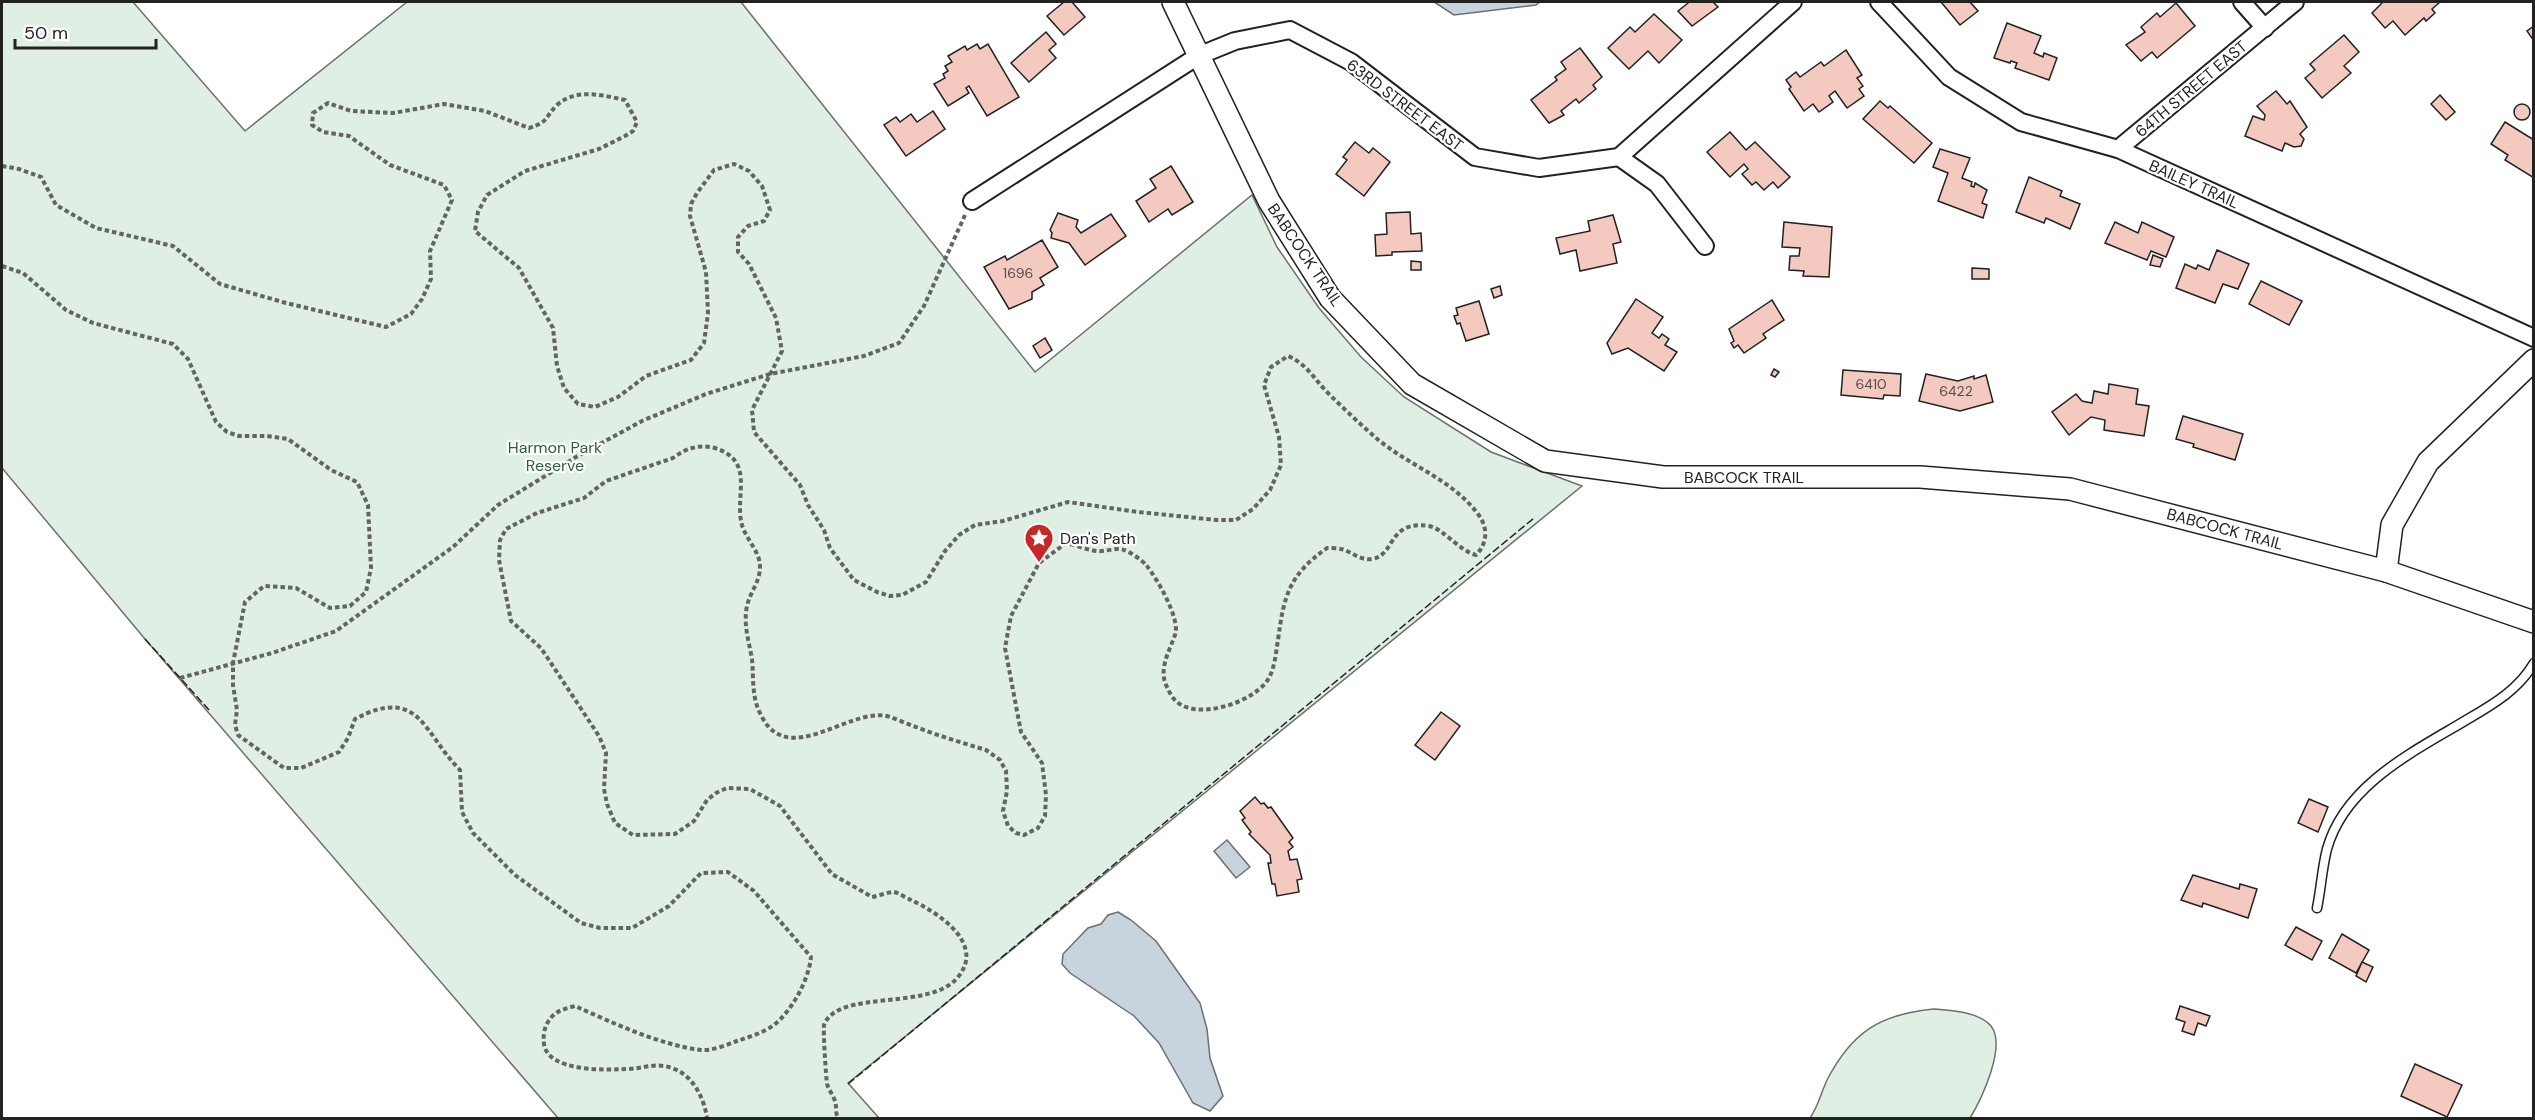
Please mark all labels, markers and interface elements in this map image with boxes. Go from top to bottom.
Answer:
scale bar [15,12,156,50]
text: 50 m [24,21,68,45]
street label: 64TH STREET EAST [2131,36,2251,142]
street label: 63RD STREET EAST [1342,54,1468,156]
street label: BAILEY TRAIL [2146,155,2242,213]
street label: BABCOCK TRAIL [1263,199,1347,311]
house number: 1696 [1003,264,1033,282]
house number: 6410 [1855,375,1887,393]
house number: 6422 [1939,382,1973,400]
park label: Harmon Park Reserve [508,437,602,476]
street label: BABCOCK TRAIL [1684,467,1804,488]
street label: BABCOCK TRAIL [2164,503,2286,555]
place icon: Dan's Path [1023,522,1055,564]
place label: Dan's Path [1060,528,1136,549]

